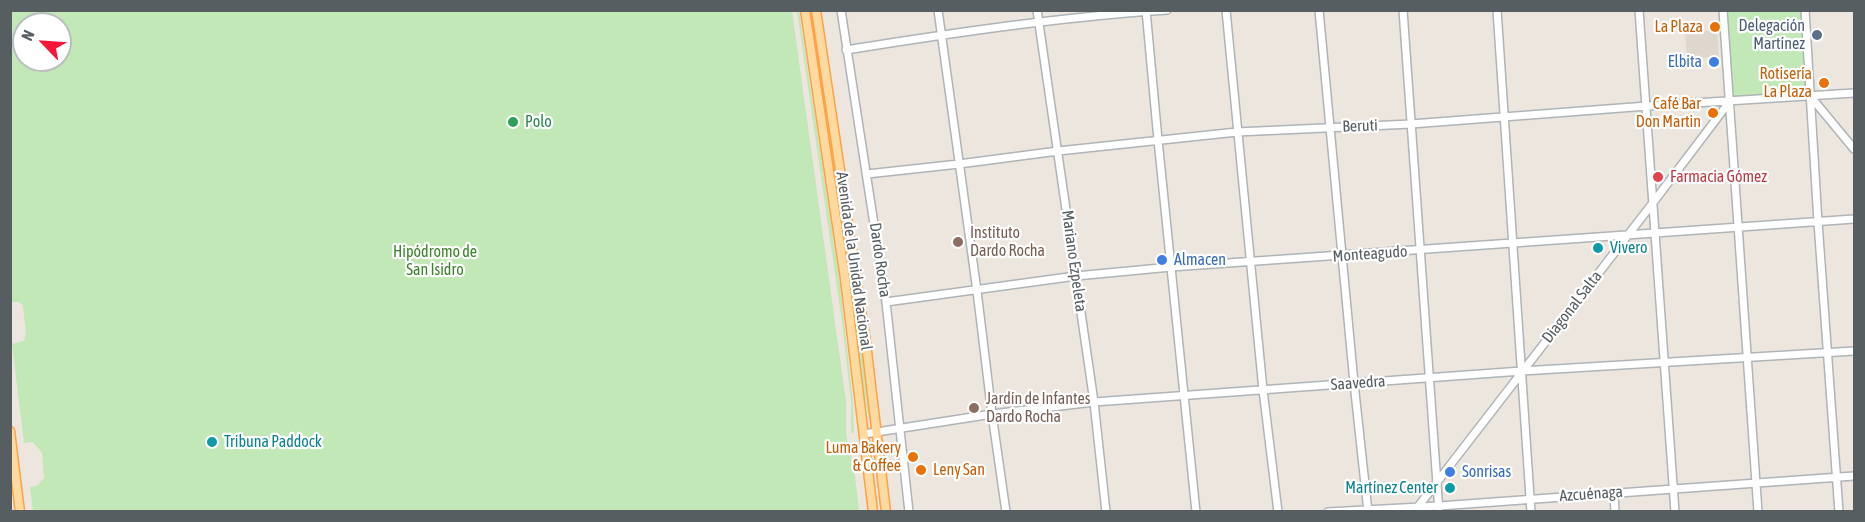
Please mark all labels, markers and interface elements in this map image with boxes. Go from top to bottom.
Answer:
north arrow [12,12,72,72]
place label: Delegación Martínez [1739,16,1805,54]
place label: La Plaza [1654,17,1703,37]
marker: La Plaza [1708,20,1722,34]
text: N [17,27,38,43]
marker: Delegación Martínez [1810,28,1824,42]
place label: Elbita [1668,52,1702,72]
marker: Elbita [1707,55,1721,69]
place label: Rotisería La Plaza [1759,64,1812,102]
marker: Rotisería La Plaza [1817,76,1831,90]
place label: Café Bar Don Martin [1636,94,1701,132]
marker: Café Bar Don Martin [1706,106,1720,120]
place label: Polo [525,112,552,132]
marker: Polo [506,115,520,129]
street label: Beruti [1342,116,1378,136]
place label: Farmacia Gómez [1670,167,1767,187]
street label: Avenida de la Unidad Nacional [832,170,876,352]
marker: Farmacia Gómez [1651,170,1665,184]
street label: Mariano Ezpeleta [1057,209,1091,313]
street label: Dardo Rocha [865,222,895,298]
place label: Instituto Dardo Rocha [970,223,1045,261]
marker: Instituto Dardo Rocha [951,235,965,249]
place label: Vivero [1610,238,1647,258]
marker: Vivero [1591,241,1605,255]
park label: Hipódromo de San Isidro [393,242,477,280]
street label: Monteagudo [1332,242,1408,266]
place label: Almacen [1174,250,1226,270]
marker: Almacen [1155,253,1169,267]
street label: Diagonal Salta [1538,267,1606,347]
street label: Saavedra [1330,372,1386,394]
place label: Jardín de Infantes Dardo Rocha [986,389,1090,427]
marker: Jardín de Infantes Dardo Rocha [967,401,981,415]
place label: Tribuna Paddock [224,432,322,452]
marker: Tribuna Paddock [205,435,219,449]
place label: Luma Bakery & Coffee [826,438,901,476]
marker: Luma Bakery & Coffee [906,450,920,464]
place label: Leny San [933,460,985,480]
place label: Sonrisas [1462,462,1511,482]
marker: Leny San [914,463,928,477]
marker: Sonrisas [1443,465,1457,479]
place label: Martínez Center [1345,478,1438,498]
marker: Martínez Center [1443,481,1457,495]
street label: Azcuénaga [1559,482,1623,506]

